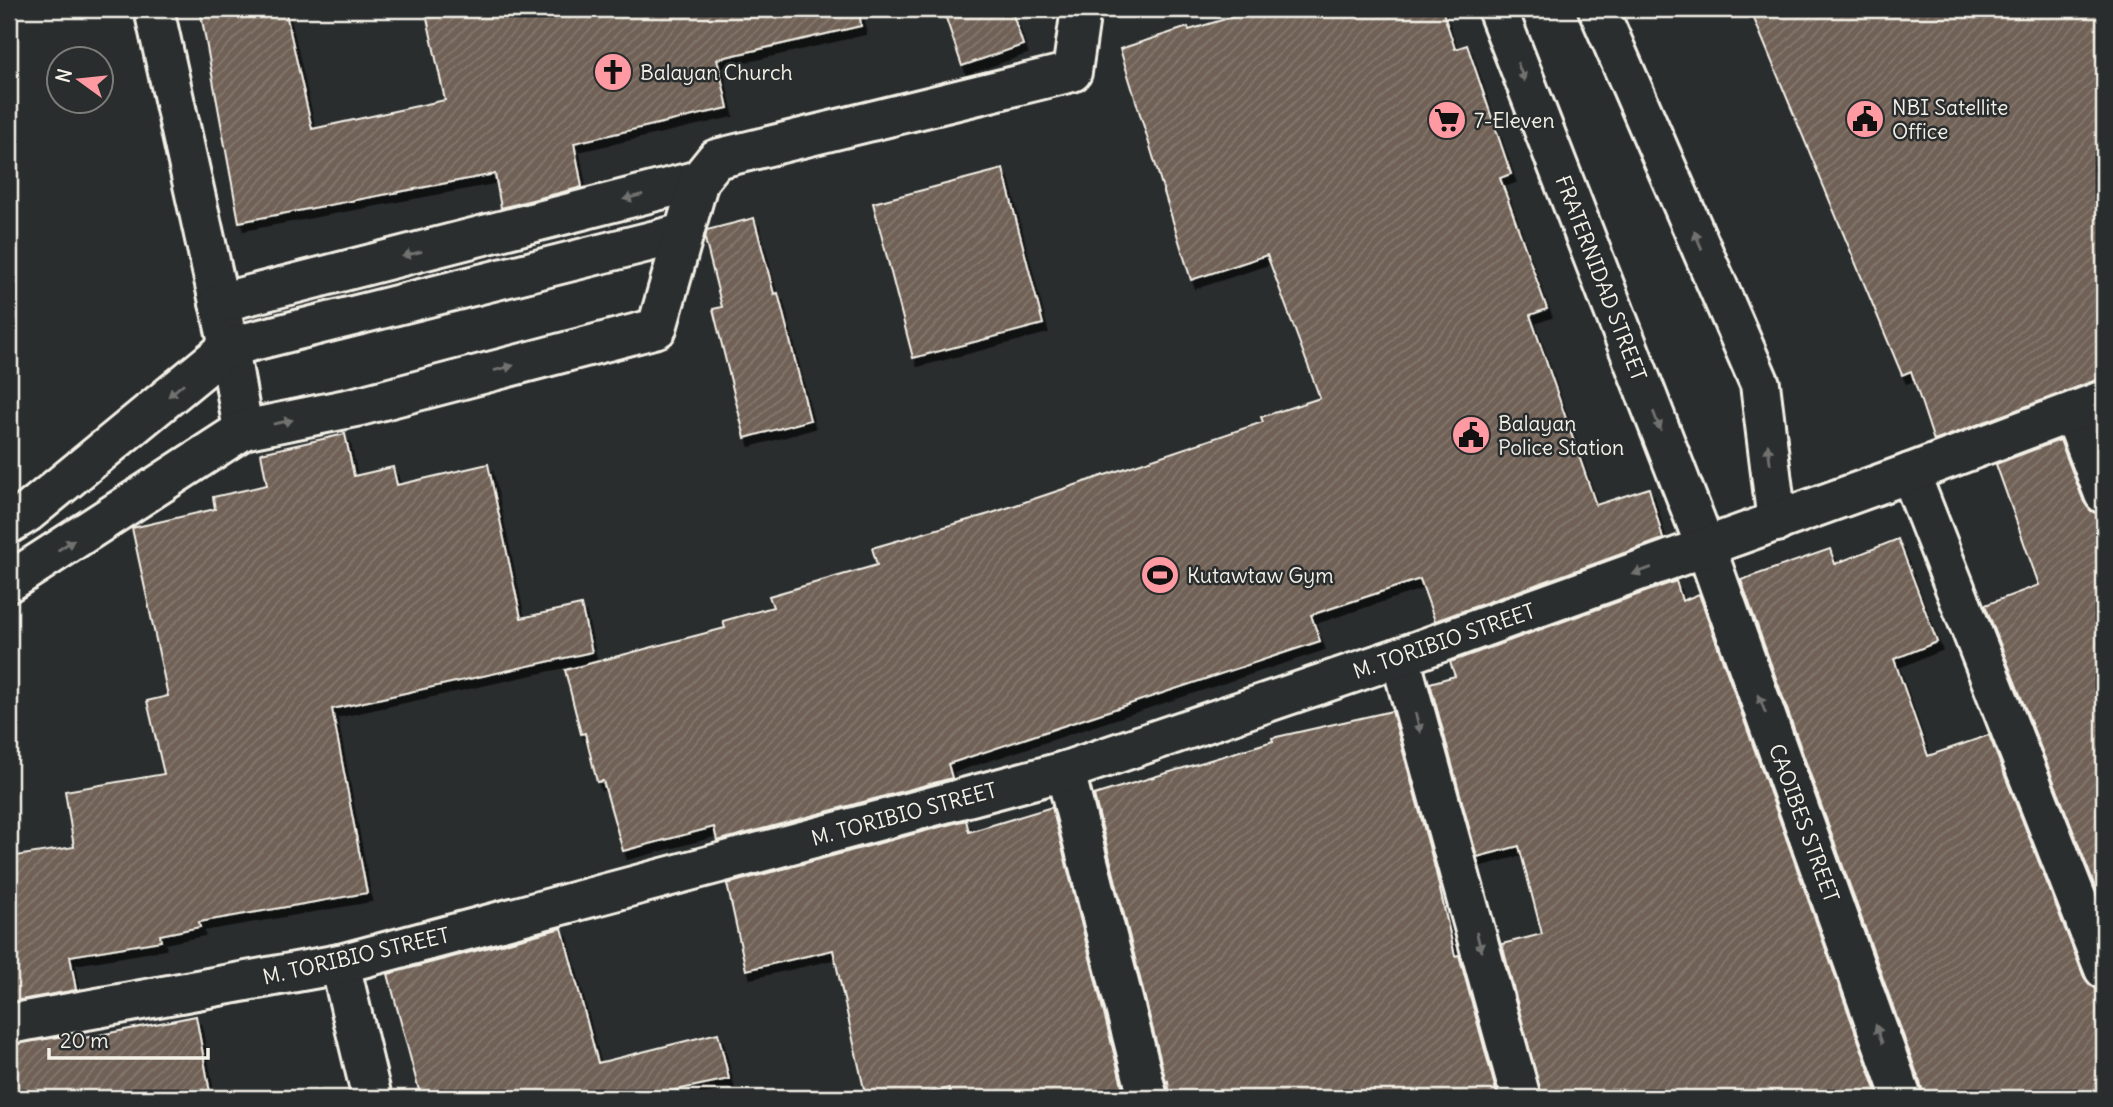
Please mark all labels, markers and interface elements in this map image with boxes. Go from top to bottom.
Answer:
north arrow [46,46,116,116]
church icon: Balayan Church [592,51,634,93]
place label: Balayan Church [640,59,793,86]
one-way arrow [1516,62,1527,83]
text: N [50,66,77,85]
place label: NBI Satellite Office [1892,94,2008,145]
public building icon: NBI Satellite Office [1844,98,1886,140]
supermarket icon: 7-Eleven [1426,99,1468,141]
place label: 7-Eleven [1474,107,1555,134]
street label: FRATERNIDAD STREET [1549,171,1653,385]
one-way arrow [622,192,644,203]
one-way arrow [1692,229,1703,250]
one-way arrow [401,249,422,259]
one-way arrow [493,362,515,373]
one-way arrow [167,382,185,398]
place label: Balayan Police Station [1498,410,1624,461]
one-way arrow [1652,411,1663,432]
public building icon: Balayan Police Station [1450,414,1492,456]
one-way arrow [272,416,294,427]
one-way arrow [1763,443,1774,465]
one-way arrow [56,539,76,552]
sports icon: Kutawtaw Gym [1139,554,1181,596]
place label: Kutawtaw Gym [1187,562,1334,589]
one-way arrow [1631,565,1652,576]
street label: M. TORIBIO STREET [1349,597,1539,685]
one-way arrow [1756,694,1767,715]
one-way arrow [1414,713,1424,734]
street label: CAOIBES STREET [1763,740,1845,906]
street label: M. TORIBIO STREET [808,776,1000,852]
street label: M. TORIBIO STREET [260,921,452,991]
one-way arrow [1474,932,1484,953]
scale bar [49,1016,208,1060]
one-way arrow [1873,1023,1884,1044]
text: 20 m [60,1027,109,1054]

